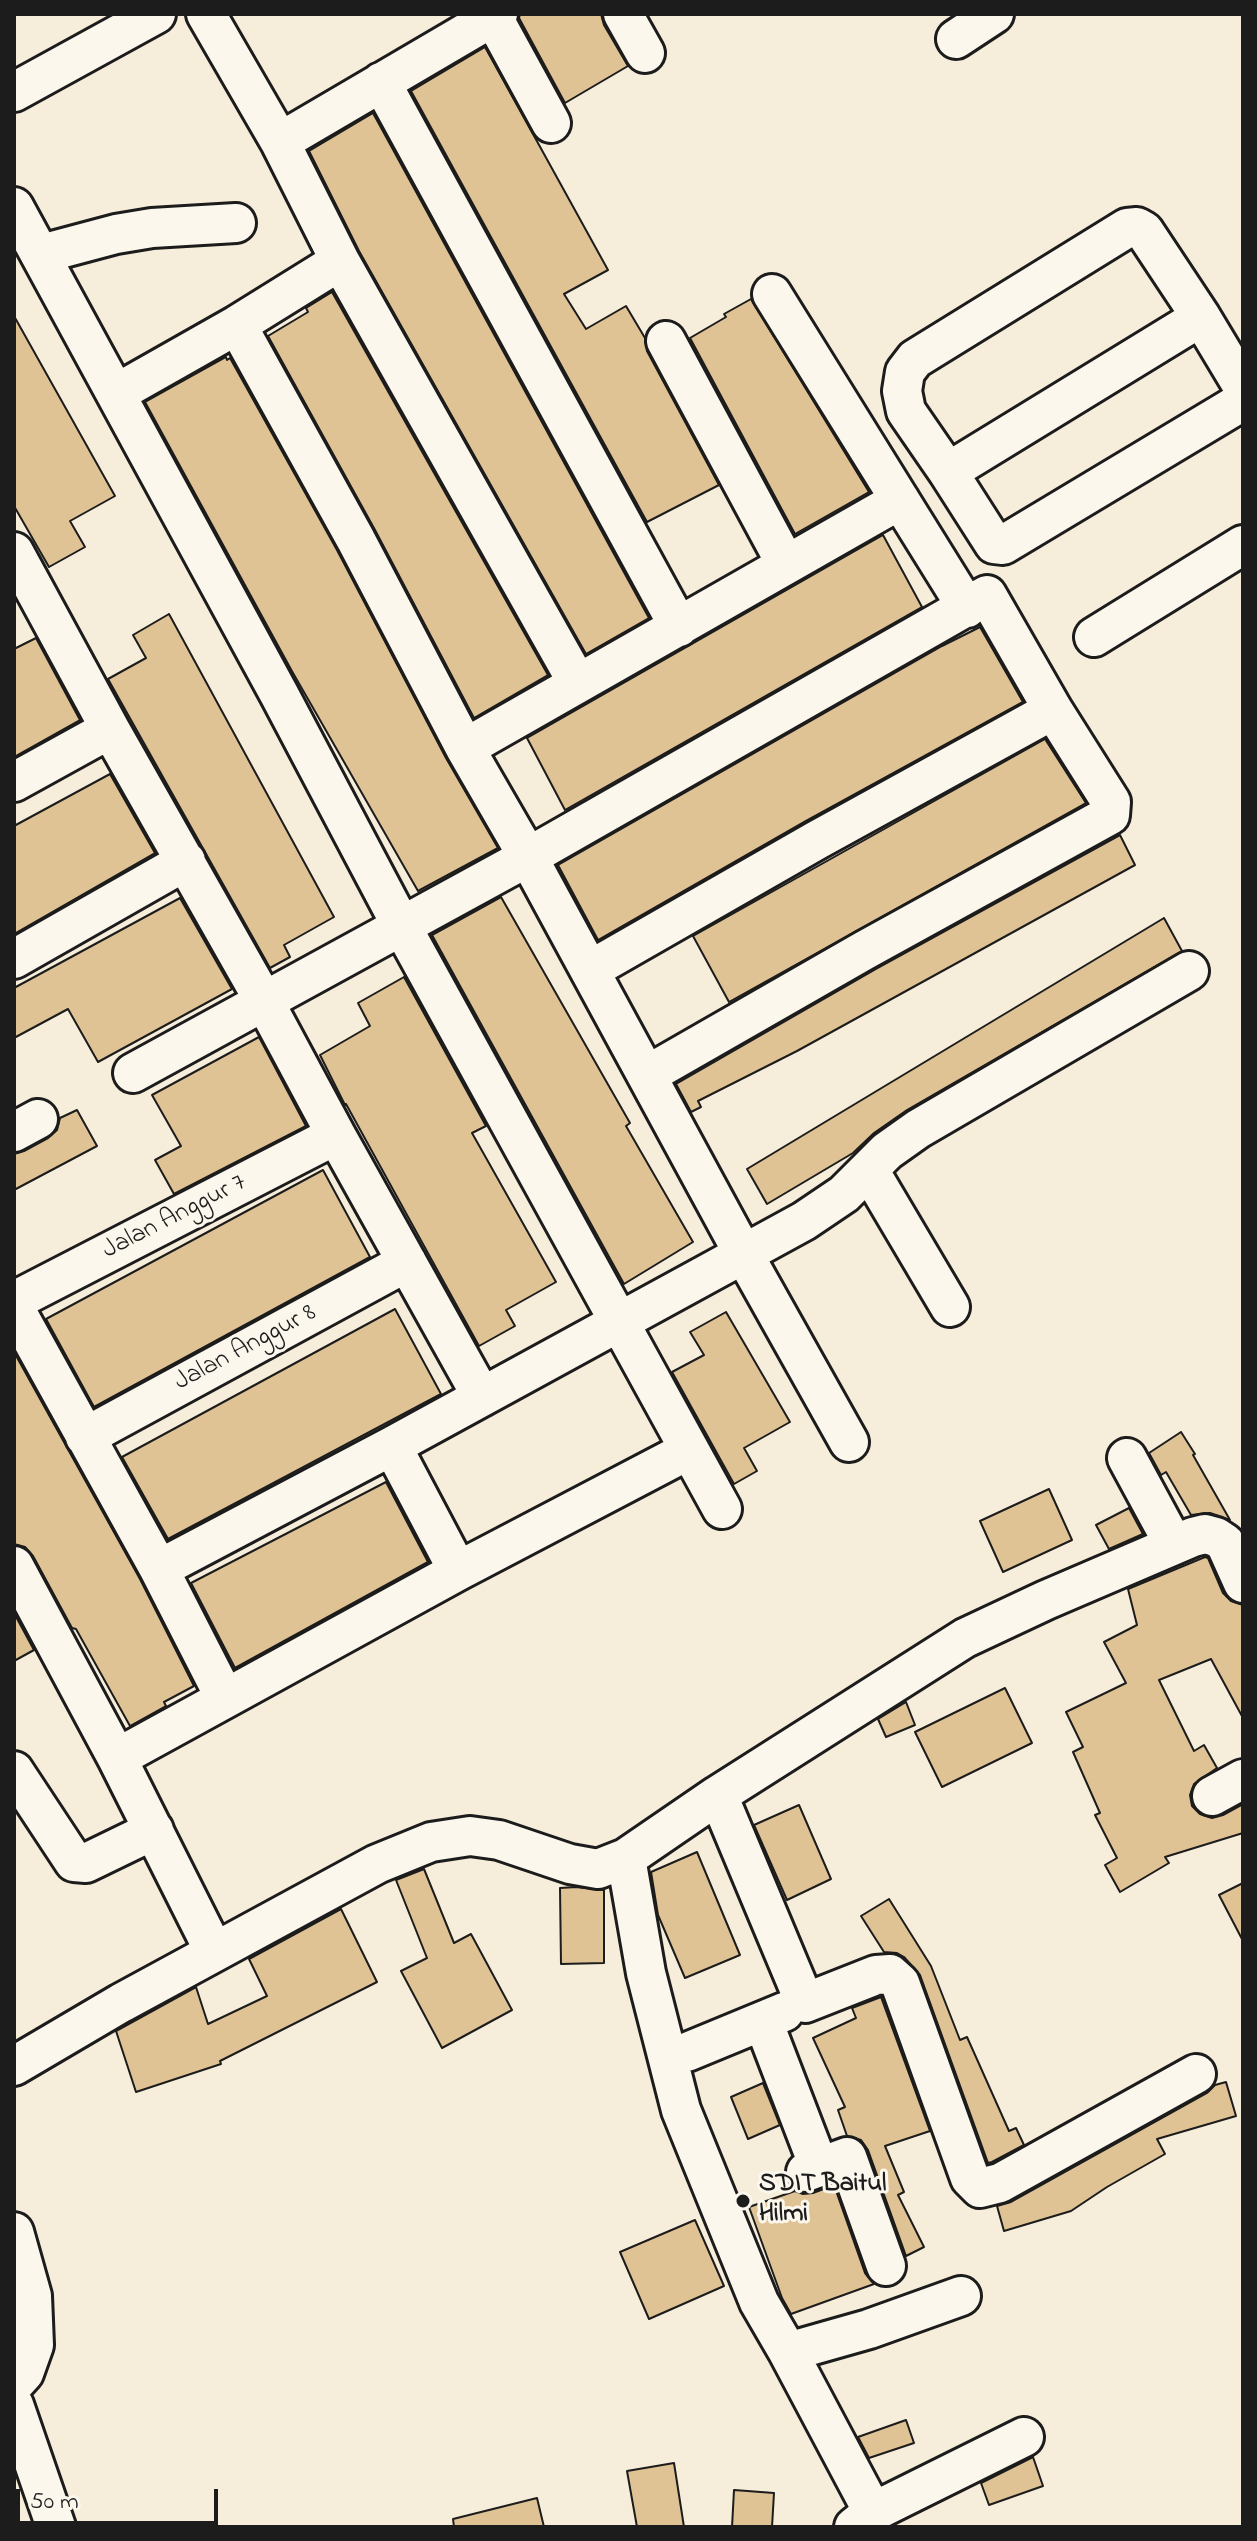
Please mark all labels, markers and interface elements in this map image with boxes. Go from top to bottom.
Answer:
street label: Jalan Anggur 7 [98,1169,252,1267]
street label: Jalan Anggur 8 [170,1299,322,1399]
place label: SDIT Baitul Hilmi [759,2170,886,2232]
marker: SDIT Baitul Hilmi [734,2192,752,2210]
scale bar [20,2473,222,2523]
text: 50 m [30,2485,79,2520]

